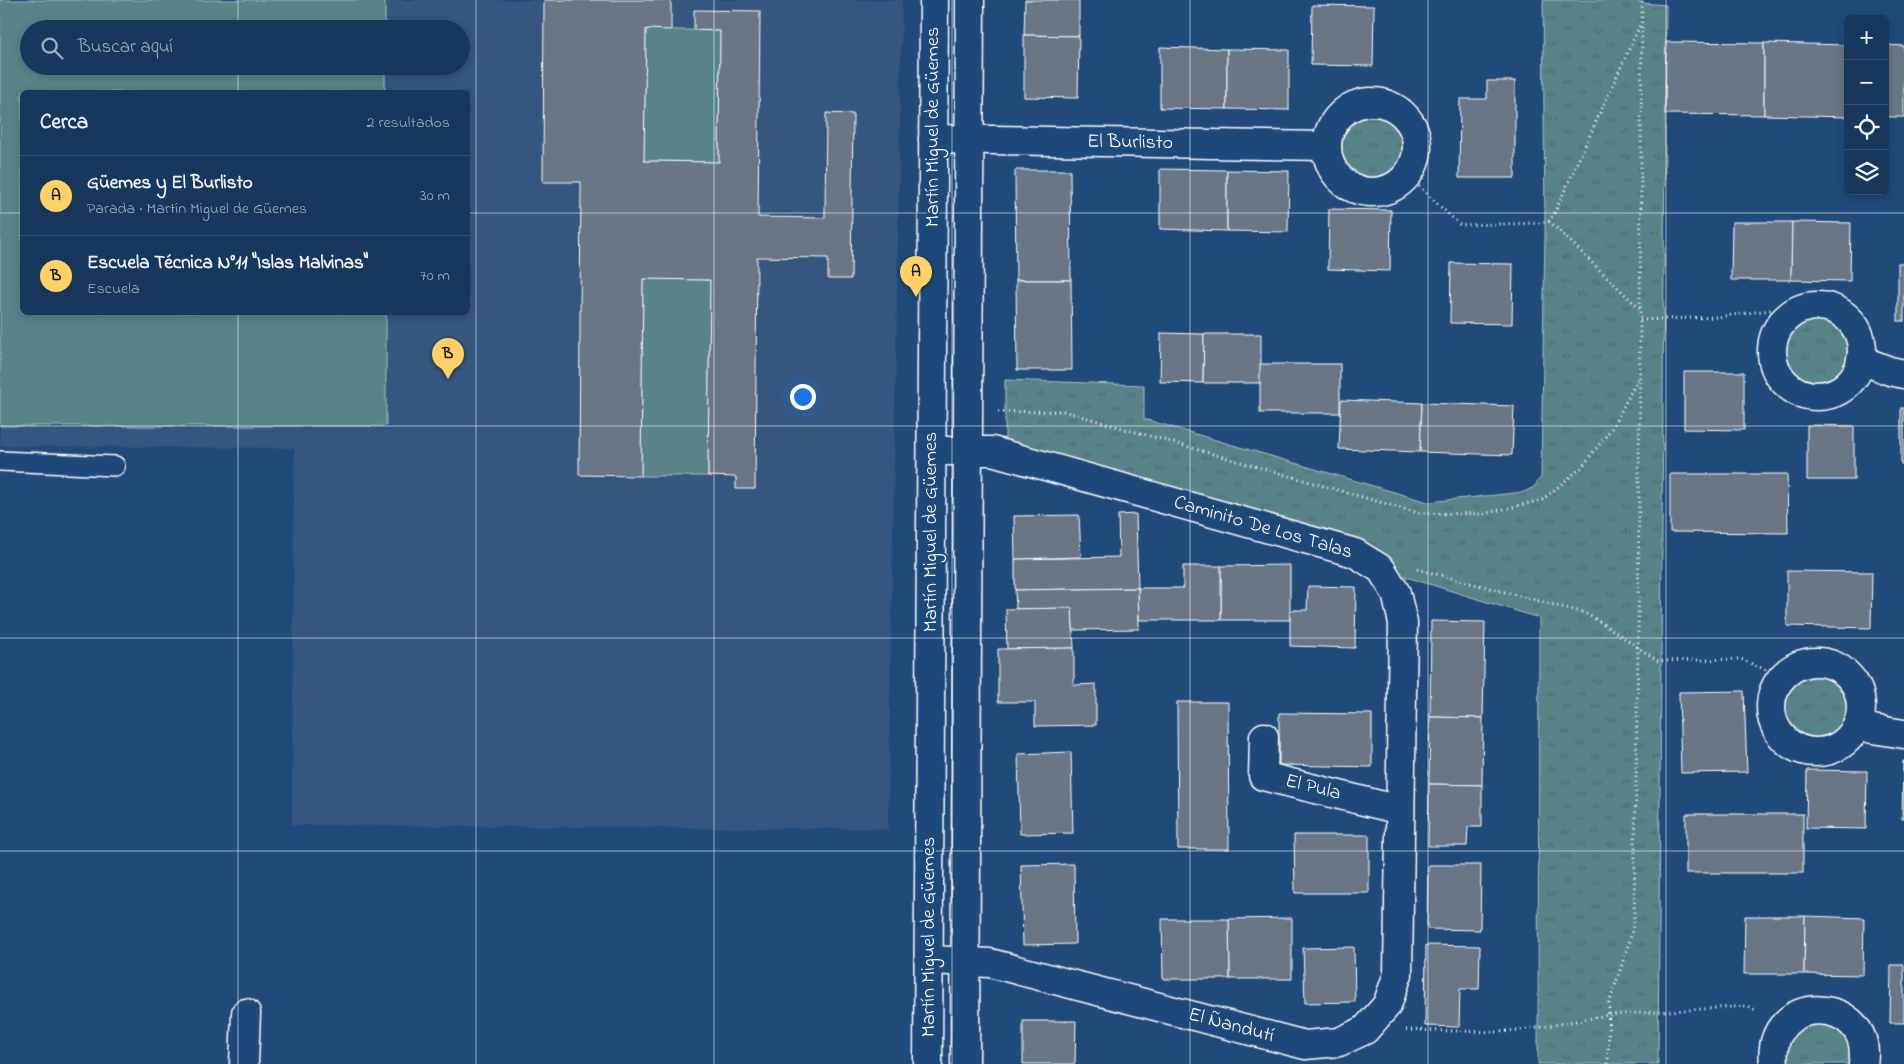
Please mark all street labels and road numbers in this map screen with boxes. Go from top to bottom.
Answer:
street label: Martín Miguel de Güemes [919,27,949,227]
street label: El Burlisto [1087,128,1173,158]
street label: Martín Miguel de Güemes [917,432,947,632]
street label: Caminito De Los Talas [1170,489,1356,567]
street label: El Pula [1282,767,1344,809]
street label: Martín Miguel de Güemes [915,837,945,1037]
street label: El Ñandutí [1185,1001,1277,1051]

